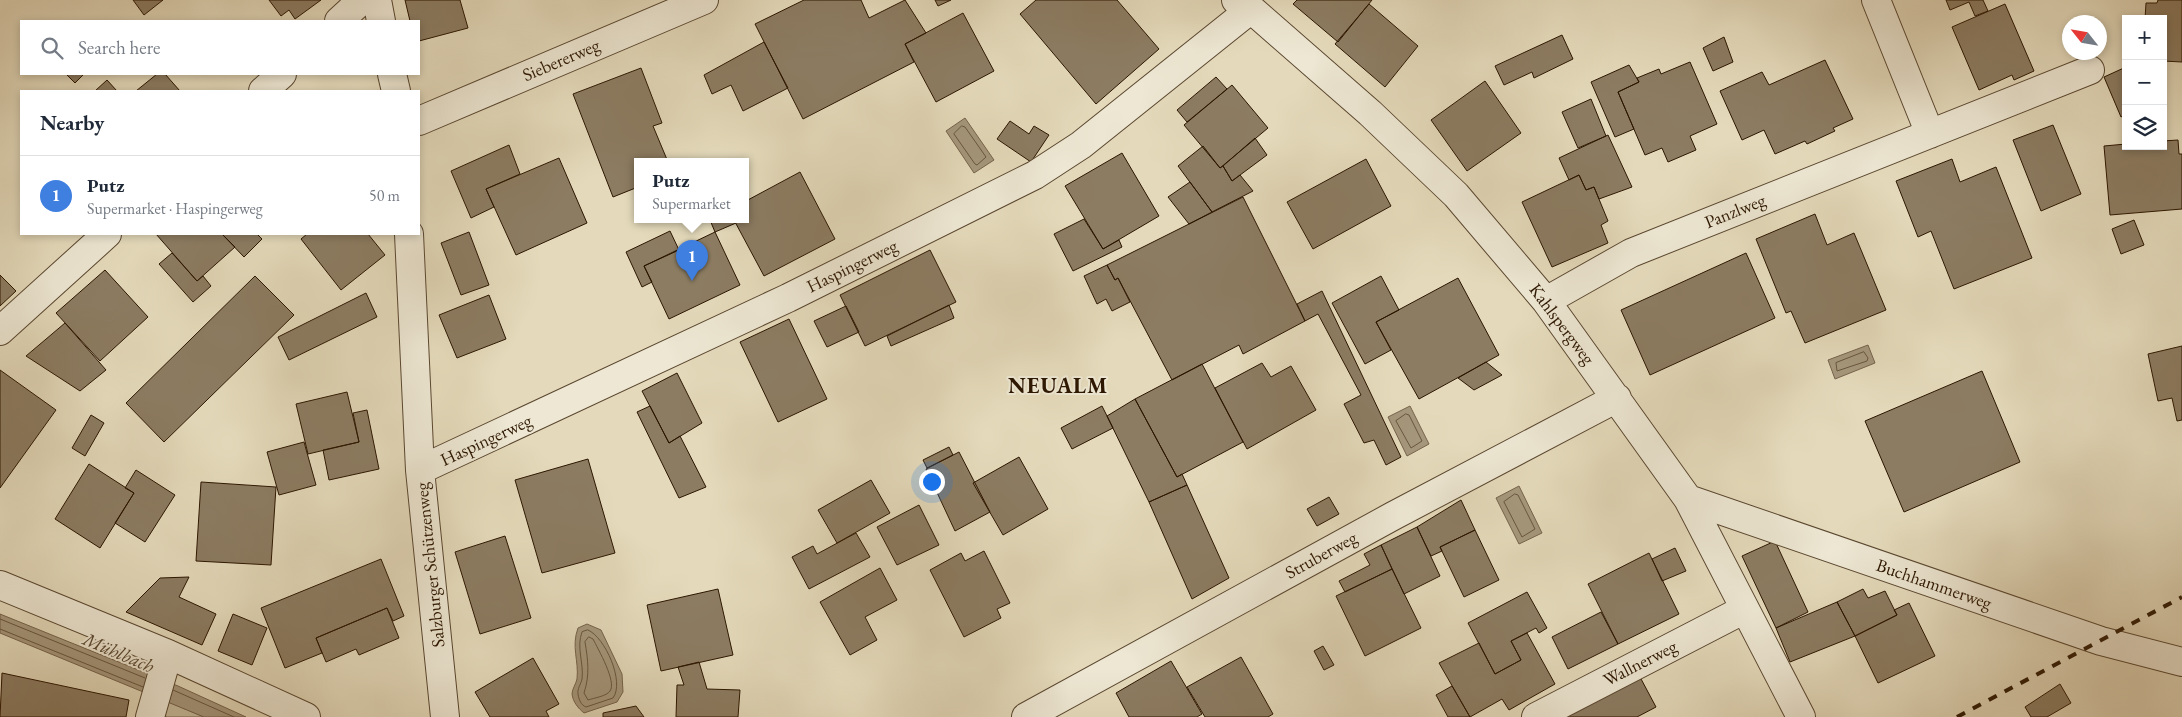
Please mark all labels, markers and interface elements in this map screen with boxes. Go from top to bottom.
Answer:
north arrow [2062,15,2107,60]
map controls [2122,15,2167,150]
button: + [2122,15,2167,60]
search box [20,20,420,75]
street label: Siebererweg [519,33,603,86]
icon: search [38,34,66,62]
text: Search here [78,35,160,60]
button: − [2122,60,2167,105]
button: layers [2122,105,2167,150]
text: Nearby [40,109,104,136]
popup [634,158,749,223]
text: Putz [652,168,690,193]
text: Putz [87,173,124,198]
text: 1 [52,185,60,206]
text: 50 m [369,185,400,206]
street label: Panzlweg [1701,188,1769,233]
text: Supermarket [652,193,731,214]
text: Supermarket · Haspingerweg [87,198,263,219]
street label: Haspingerweg [803,234,901,297]
pin: 1 [676,240,708,281]
street label: Kahlspergweg [1524,279,1601,369]
district label: NEUALM [1008,371,1108,400]
street label: Haspingerweg [436,408,535,471]
your location [919,469,945,495]
street label: Salzburger Schützenweg [409,481,450,649]
street label: Struberweg [1281,525,1361,584]
street label: Buchhammerweg [1873,553,1995,614]
water label: Mühlbach [79,626,158,679]
street label: Wallnerweg [1599,634,1681,691]

